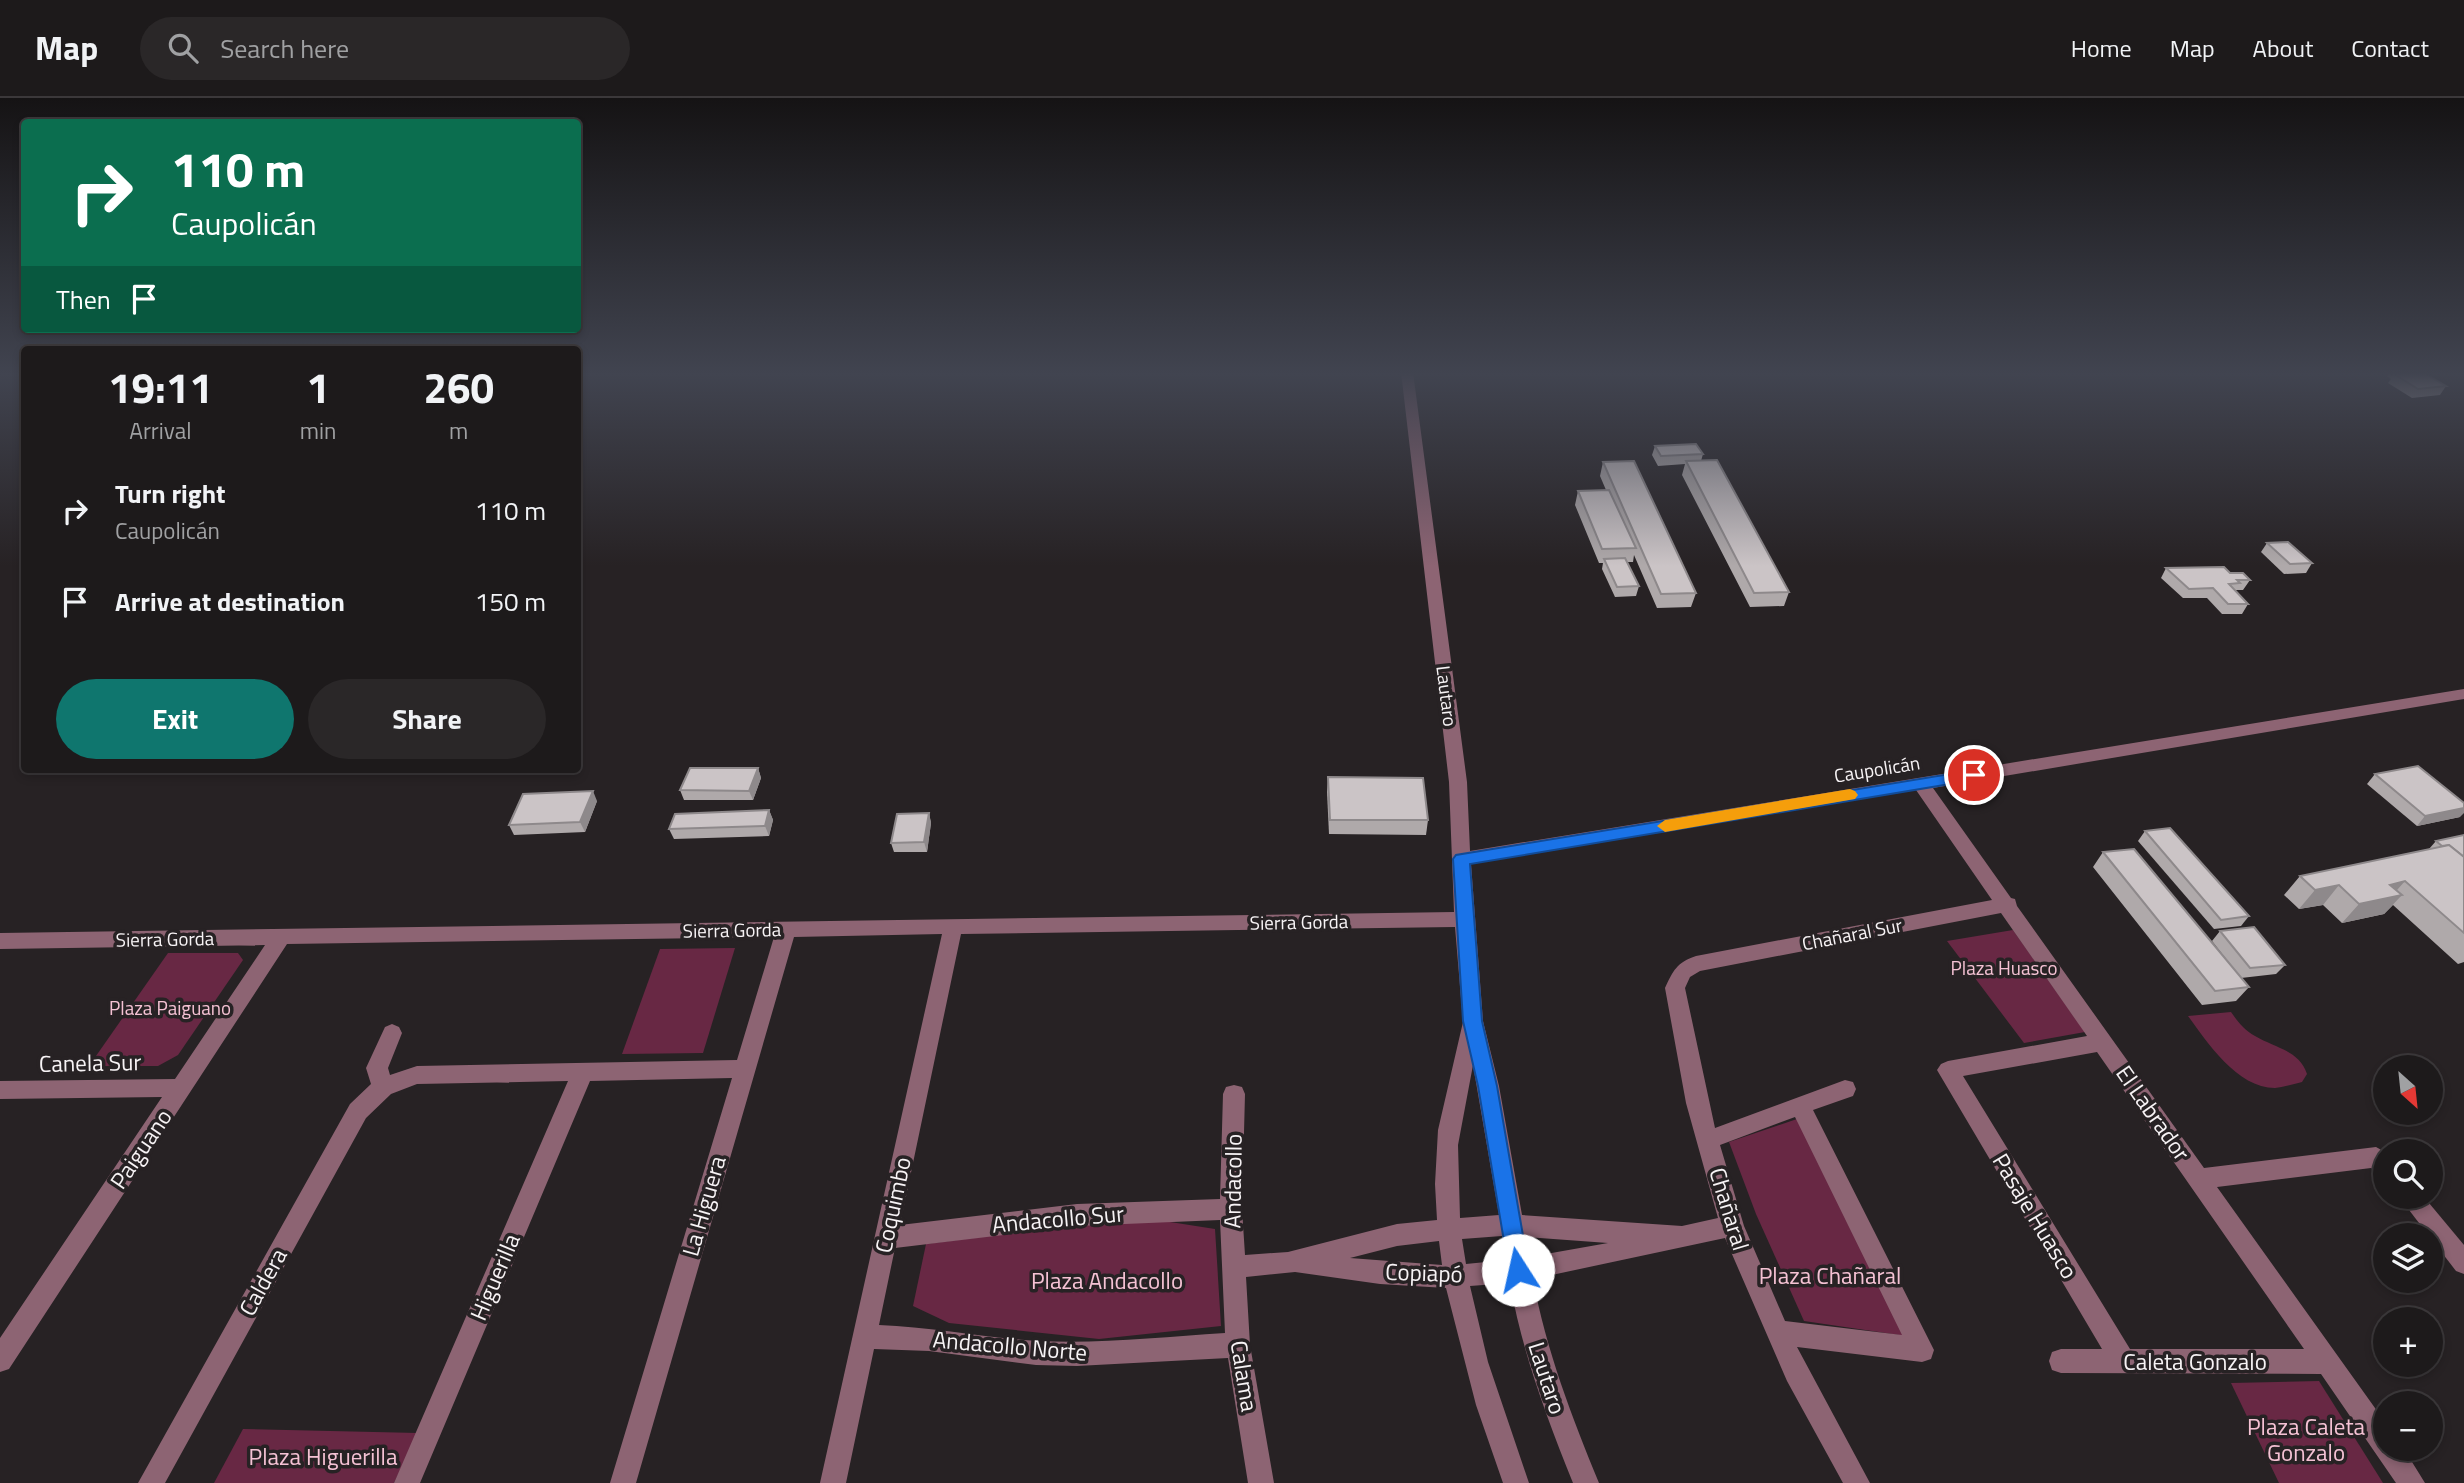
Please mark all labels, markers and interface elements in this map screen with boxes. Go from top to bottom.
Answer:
search box [140,17,630,80]
text: Map [35,23,98,73]
icon: search [164,29,202,67]
text: Search here [220,29,349,68]
text: Home [2071,30,2132,66]
text: Map [2170,30,2215,66]
text: About [2253,30,2313,66]
text: Contact [2351,30,2429,66]
text: 110 m [171,131,305,206]
icon: right [56,147,147,238]
text: Caupolicán [171,199,317,247]
text: Then [56,280,111,319]
icon: arrive [125,280,163,318]
text: 19:11 [108,355,213,419]
text: 1 [306,355,330,419]
text: 260 [423,355,494,419]
text: Arrival [129,413,192,448]
text: min [300,413,336,448]
text: m [449,413,468,448]
text: Turn right [115,474,226,513]
text: 110 m [475,491,546,530]
icon: right [56,492,94,530]
text: Caupolicán [115,513,220,548]
text: Arrive at destination [115,582,345,621]
text: 150 m [475,582,546,621]
icon: arrive [56,583,94,621]
street label: Lautaro [1429,664,1466,728]
button: Exit [56,679,294,759]
button: Share [308,679,546,759]
pin [1944,745,2004,805]
street label: Caupolicán [1832,747,1922,790]
icon: arrive [1955,756,1993,794]
street label: Sierra Gorda [1249,906,1349,937]
street label: Chañaral Sur [1799,910,1905,957]
street label: Sierra Gorda [682,914,782,945]
street label: Sierra Gorda [115,923,215,954]
park label: Plaza Huasco [1951,953,2058,982]
park label: Plaza Paiguano [109,993,231,1022]
street label: Canela Sur [38,1044,142,1081]
north arrow [2373,1055,2443,1125]
map controls [2373,1055,2443,1461]
street label: El Labrador [2108,1058,2199,1168]
street label: Paiguano [101,1102,180,1196]
street label: Andacollo [1214,1133,1251,1229]
button: search [2373,1139,2443,1209]
street label: Pasaje Huasco [1984,1146,2087,1285]
street label: La Higuera [672,1151,735,1260]
street label: Coquimbo [865,1154,920,1256]
street label: Chañaral [1700,1163,1759,1255]
street label: Andacollo Sur [991,1195,1125,1242]
button: layers [2373,1223,2443,1293]
street label: Higuerilla [461,1227,529,1326]
position arrow [1481,1233,1555,1307]
street label: Caldera [230,1241,296,1322]
street label: Copiapó [1385,1254,1463,1291]
park label: Plaza Chañaral [1759,1258,1901,1293]
park label: Plaza Andacollo [1031,1263,1183,1298]
button: + [2373,1307,2443,1377]
street label: Andacollo Norte [931,1321,1089,1370]
street label: Lautaro [1519,1337,1576,1419]
street label: Calama [1222,1338,1267,1414]
street label: Caleta Gonzalo [2123,1344,2267,1379]
button: − [2373,1391,2443,1461]
park label: Plaza Caleta Gonzalo [2247,1409,2365,1470]
park label: Plaza Higuerilla [249,1439,398,1474]

